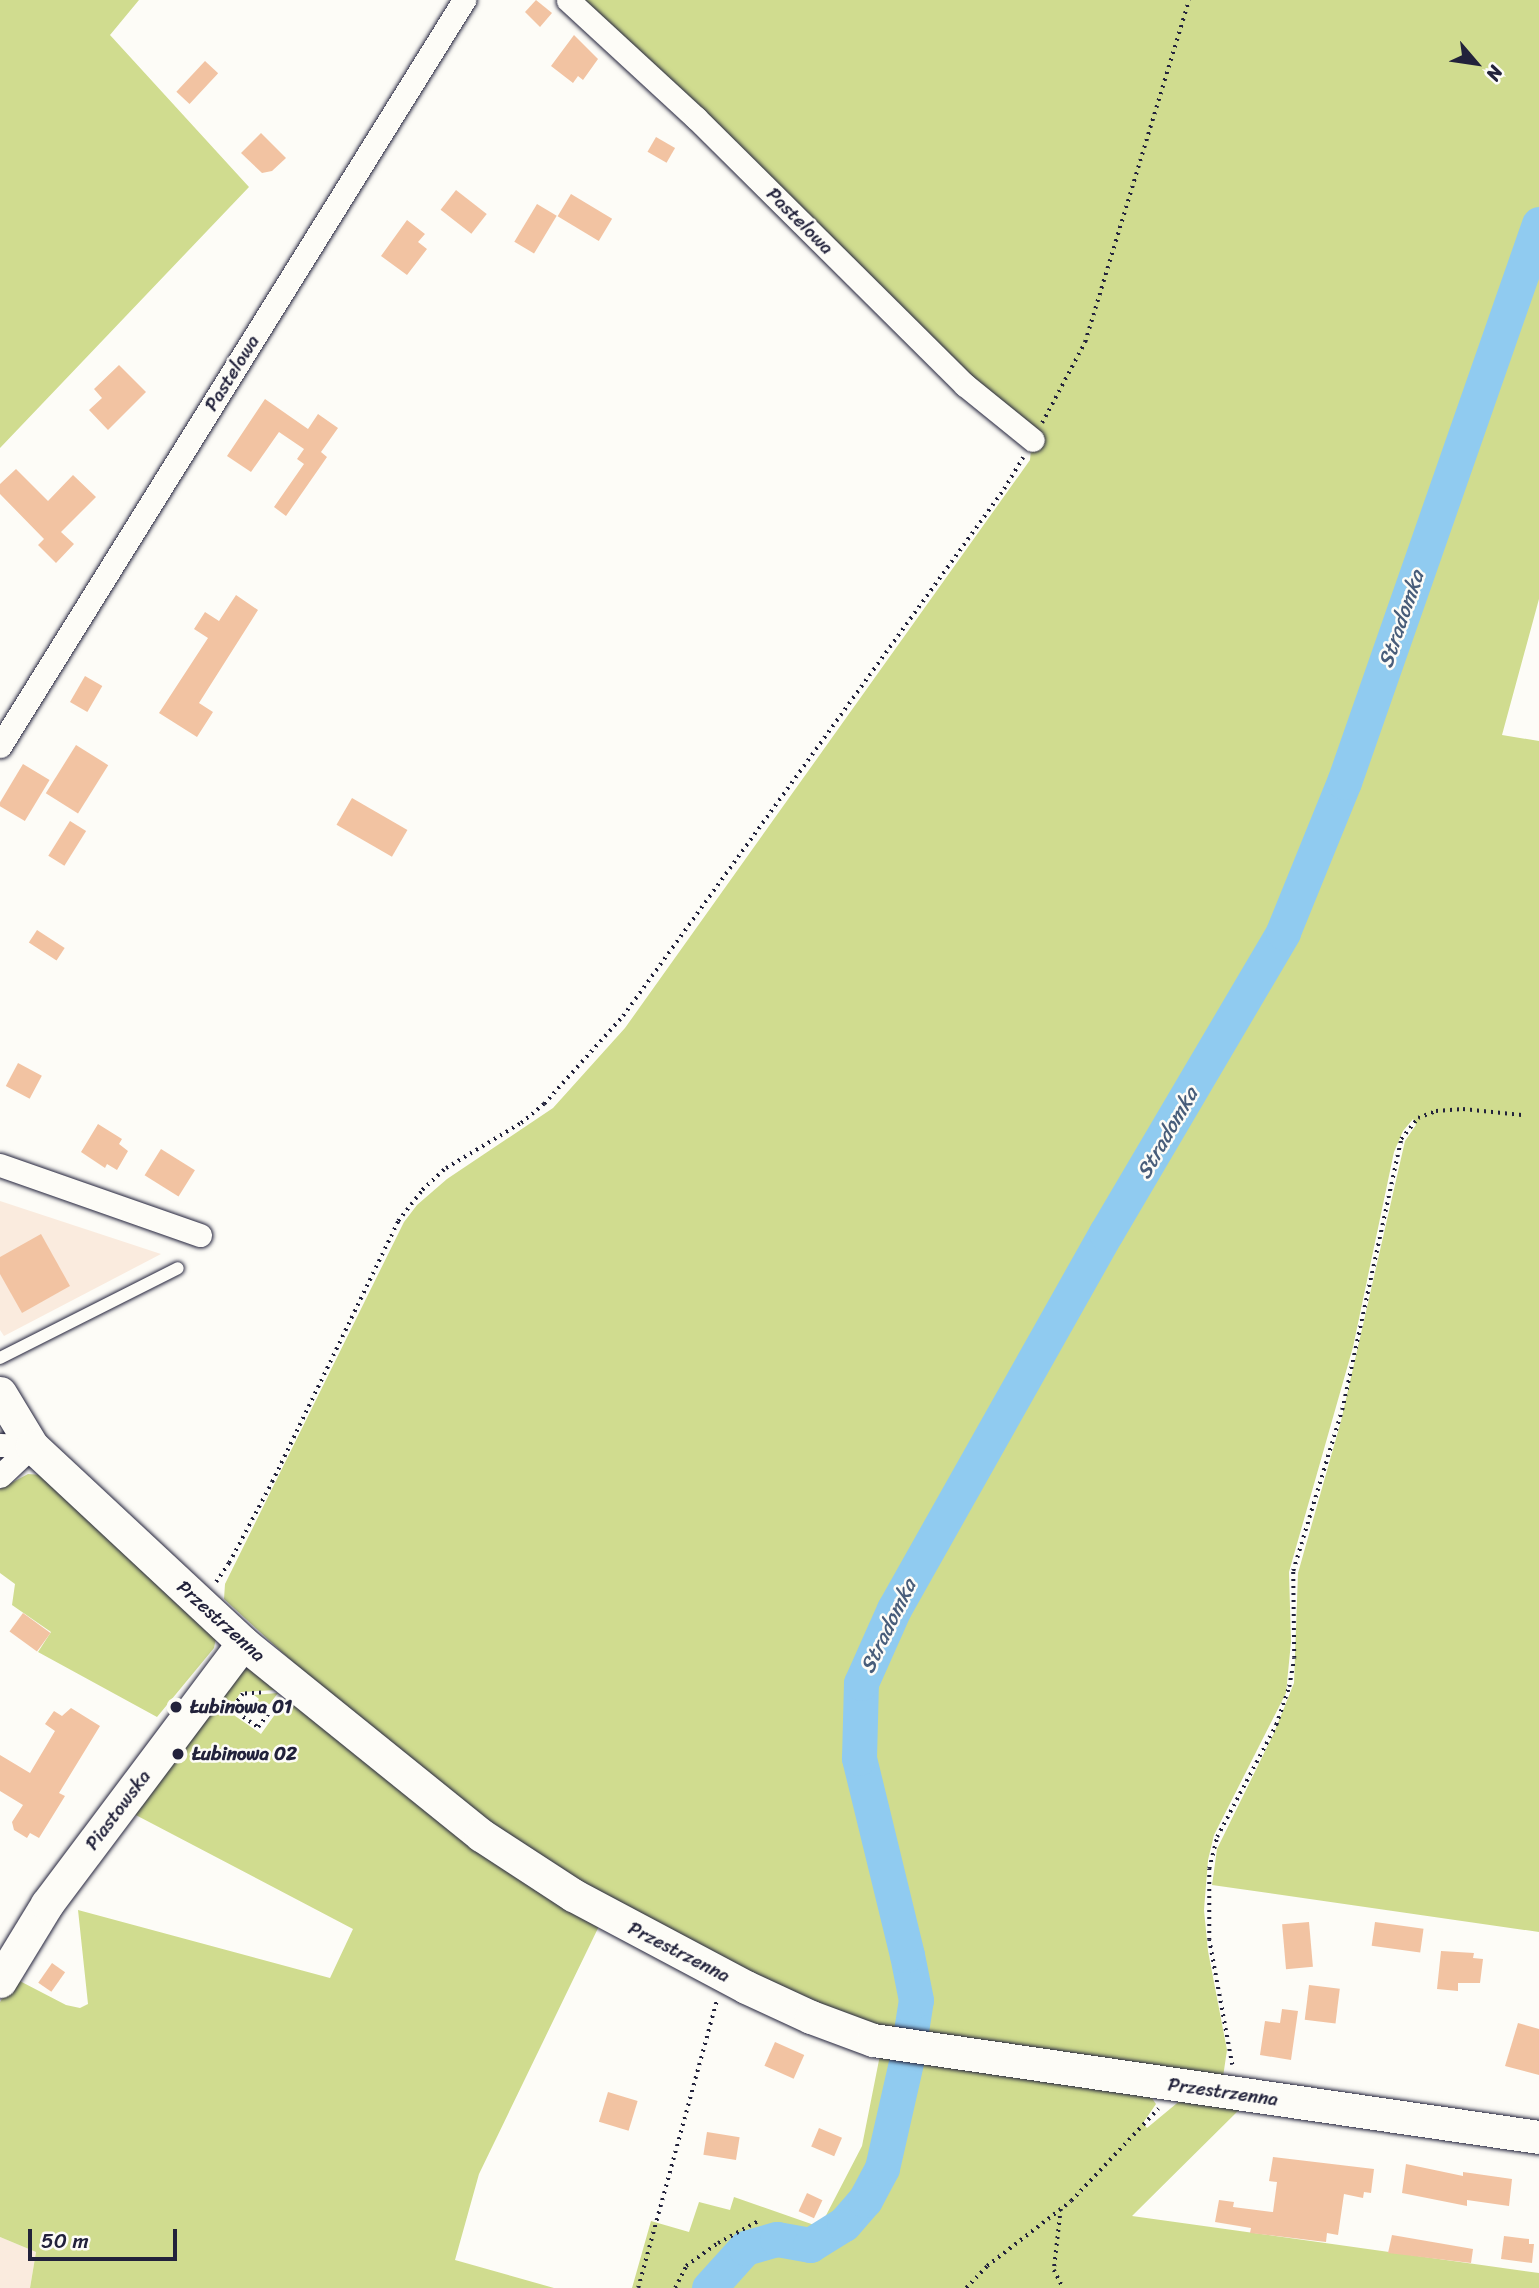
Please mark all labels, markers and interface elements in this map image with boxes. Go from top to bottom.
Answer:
north arrow [1441,28,1511,98]
text: N [1477,60,1512,87]
street label: Pastelowa [762,183,838,259]
street label: Pastelowa [200,331,264,415]
water label: Stradomka [1373,567,1429,671]
water label: Stradomka [1131,1083,1203,1183]
street label: Przestrzenna [172,1575,270,1667]
water label: Stradomka [855,1575,921,1677]
place label: Łubinowa 01 [190,1696,292,1718]
marker: Łubinowa 01 [168,1699,184,1715]
place label: Łubinowa 02 [192,1743,297,1765]
marker: Łubinowa 02 [170,1746,186,1762]
street label: Piastowska [81,1766,155,1854]
street label: Przestrzenna [624,1917,734,1987]
street label: Przestrzenna [1167,2073,1279,2111]
scale bar [32,2214,180,2258]
text: 50 m [41,2222,89,2260]

